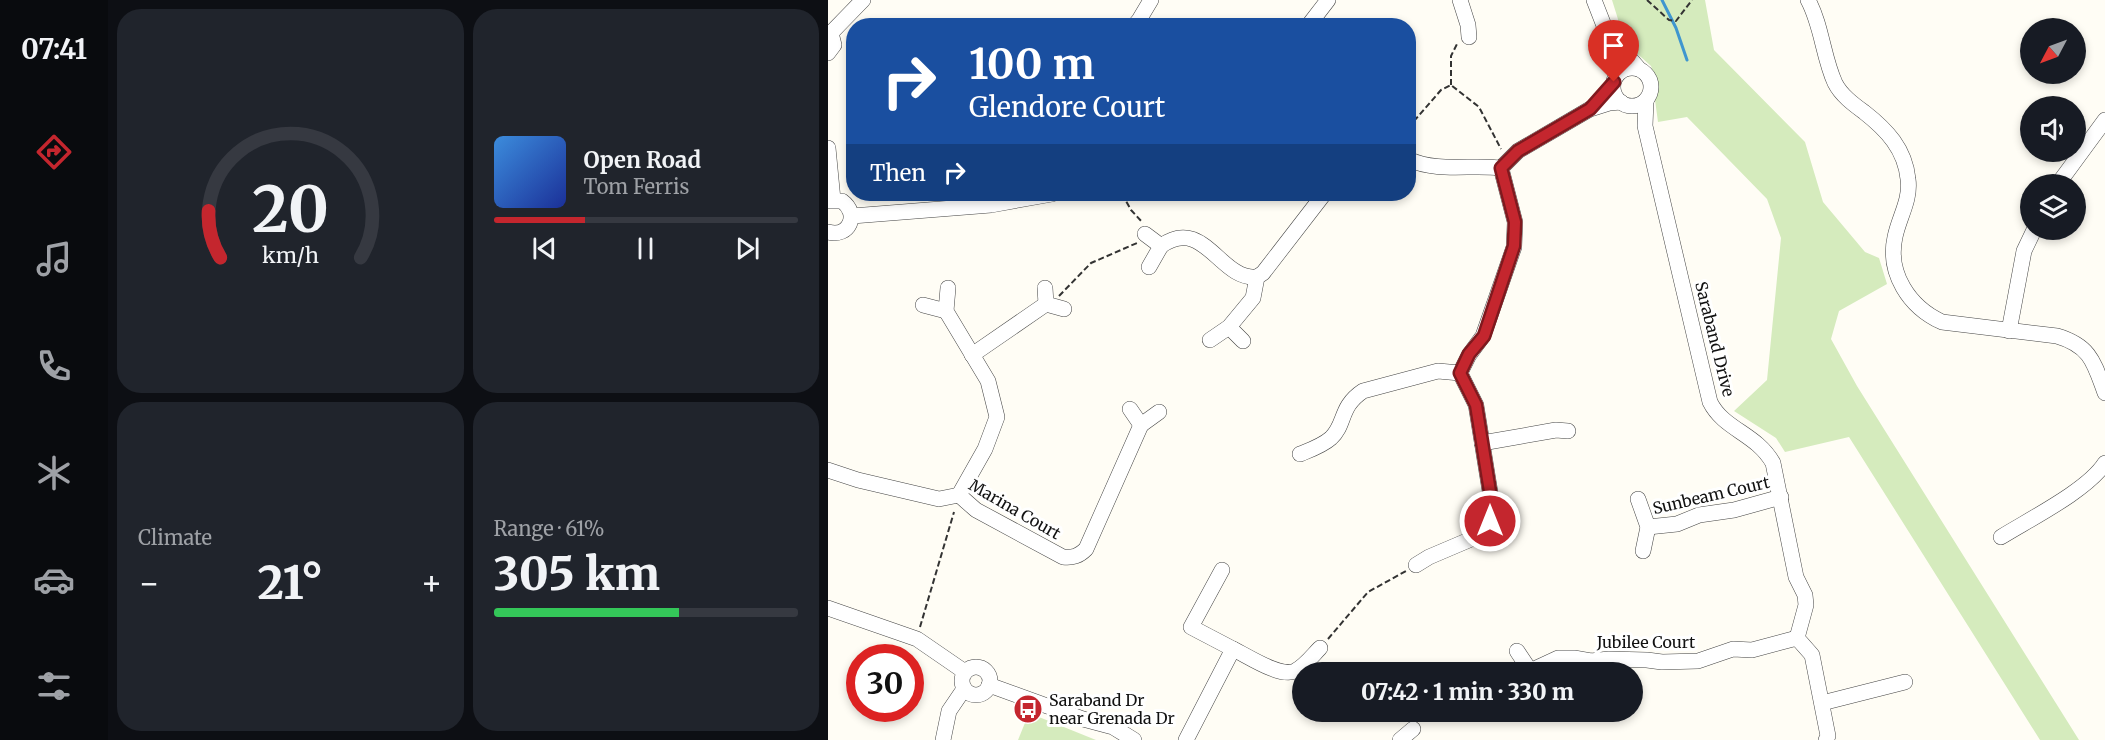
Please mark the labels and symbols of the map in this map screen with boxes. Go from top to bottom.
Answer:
north arrow [2020,18,2086,84]
pin [1588,20,1639,82]
street label: Saraband Drive [1691,279,1739,399]
street label: Sunbeam Court [1651,472,1772,518]
street label: Marina Court [965,475,1065,544]
position arrow [1458,489,1522,553]
street label: Jubilee Court [1596,632,1696,652]
speed limit sign: 30 [846,644,924,722]
place label: Saraband Dr near Grenada Dr [1049,690,1175,728]
bus stop icon: Saraband Dr near Grenada Dr [1012,693,1044,725]

